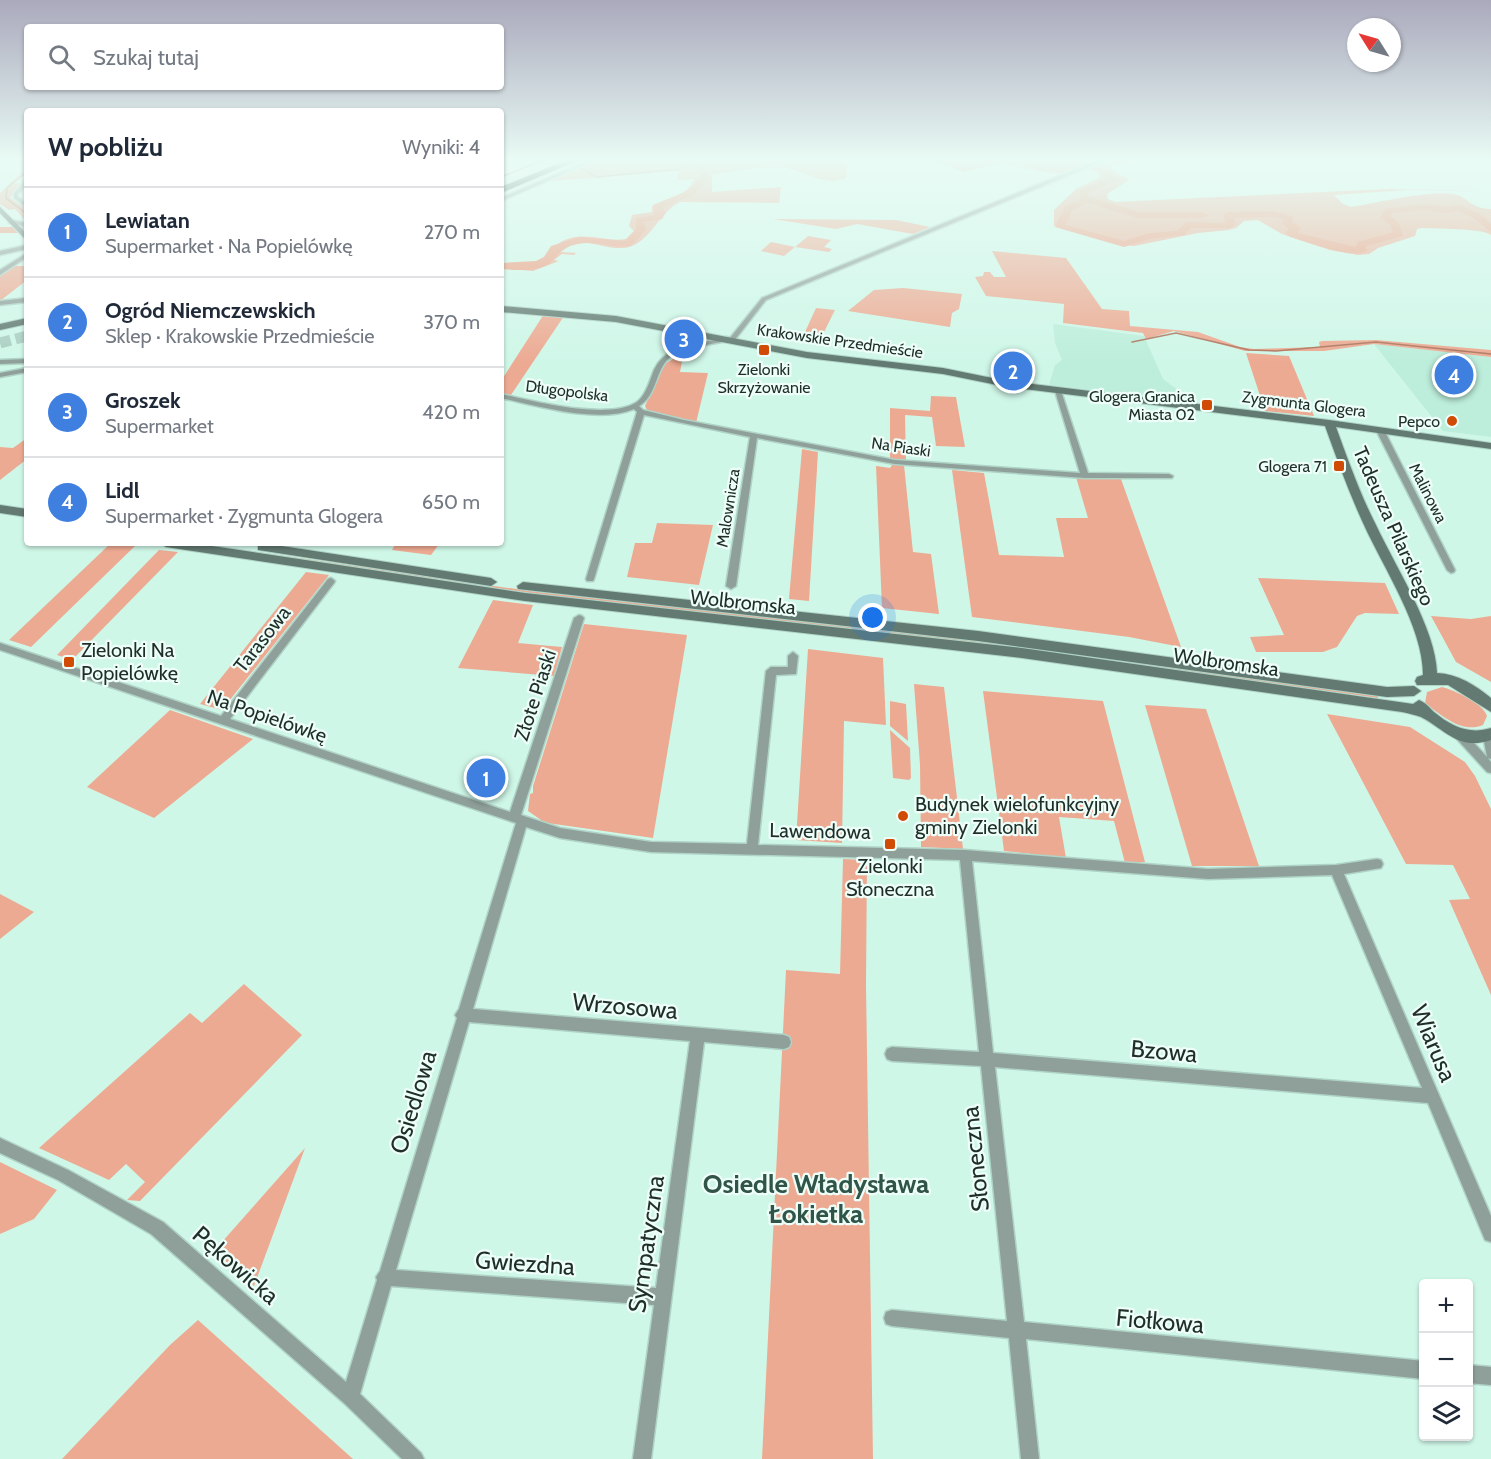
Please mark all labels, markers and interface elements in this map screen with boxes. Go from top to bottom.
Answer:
north arrow [1347,18,1401,72]
search box [24,24,504,90]
icon: search [45,41,78,74]
text: Szukaj tutaj [93,44,199,71]
text: W pobliżu [48,131,163,163]
text: Wyniki: 4 [402,135,480,159]
text: Lewiatan [105,207,190,234]
text: 1 [64,220,71,244]
text: 270 m [424,220,480,244]
text: Supermarket · Na Popielówkę [105,234,352,258]
text: Ogród Niemczewskich [105,297,316,324]
text: 2 [62,310,73,334]
text: 370 m [423,310,480,334]
pin: 3 [664,316,704,362]
street label: Krakowskie Przedmieście [756,320,924,362]
text: Sklep · Krakowskie Przedmieście [105,324,375,348]
marker: Zielonki Skrzyżowanie [757,343,771,357]
pin: 2 [994,348,1032,394]
pin: 4 [1434,352,1474,398]
place label: Zielonki Skrzyżowanie [717,360,811,397]
street label: Długopolska [524,376,610,406]
text: Groszek [105,387,181,414]
place label: Glogera Granica Miasta 02 [1089,387,1195,424]
street label: Zygmunta Glogera [1241,387,1367,421]
marker: Glogera Granica Miasta 02 [1200,398,1214,412]
text: 3 [62,400,73,424]
text: 420 m [422,400,480,424]
place label: Pepco [1398,412,1440,431]
text: Supermarket [105,414,214,438]
marker: Pepco [1445,414,1459,428]
street label: Na Piaski [870,433,932,461]
street label: Tadeusza Pilarskiego [1348,443,1440,609]
place label: Glogera 71 [1258,457,1327,476]
marker: Glogera 71 [1332,459,1346,473]
street label: Malinowa [1405,460,1451,526]
street label: Malownicza [712,467,744,549]
text: Lidl [105,477,140,504]
text: 4 [61,490,74,514]
text: 650 m [422,490,480,514]
text: Supermarket · Zygmunta Glogera [105,504,383,528]
street label: Wolbromska [689,585,798,620]
street label: Tarasowa [229,601,296,677]
your location [858,603,887,632]
place label: Zielonki Na Popielówkę [81,638,179,685]
street label: Wolbromska [1172,643,1281,681]
street label: Złote Piaski [509,646,561,744]
marker: Zielonki Na Popielówkę [62,655,76,669]
street label: Na Popielówkę [204,684,331,748]
pin: 1 [466,756,506,800]
place label: Budynek wielofunkcyjny gminy Zielonki [915,792,1119,839]
marker: Budynek wielofunkcyjny gminy Zielonki [896,809,910,823]
street label: Lawendowa [769,818,871,844]
marker: Zielonki Słoneczna [883,837,897,851]
place label: Zielonki Słoneczna [846,854,934,901]
street label: Wrzosowa [571,987,679,1025]
street label: Wiarusa [1405,1000,1463,1086]
street label: Bzowa [1129,1034,1199,1068]
street label: Osiedlowa [384,1046,443,1157]
street label: Słoneczna [955,1104,995,1213]
district label: Osiedle Władysława Łokietka [703,1168,929,1230]
street label: Sympatyczna [622,1173,670,1315]
street label: Pękowicka [187,1220,285,1311]
street label: Gwiezdna [474,1245,576,1281]
map controls [1419,1279,1473,1441]
button: + [1419,1279,1473,1333]
street label: Fiołkowa [1115,1303,1206,1339]
button: − [1419,1333,1473,1387]
button: layers [1419,1387,1473,1441]

